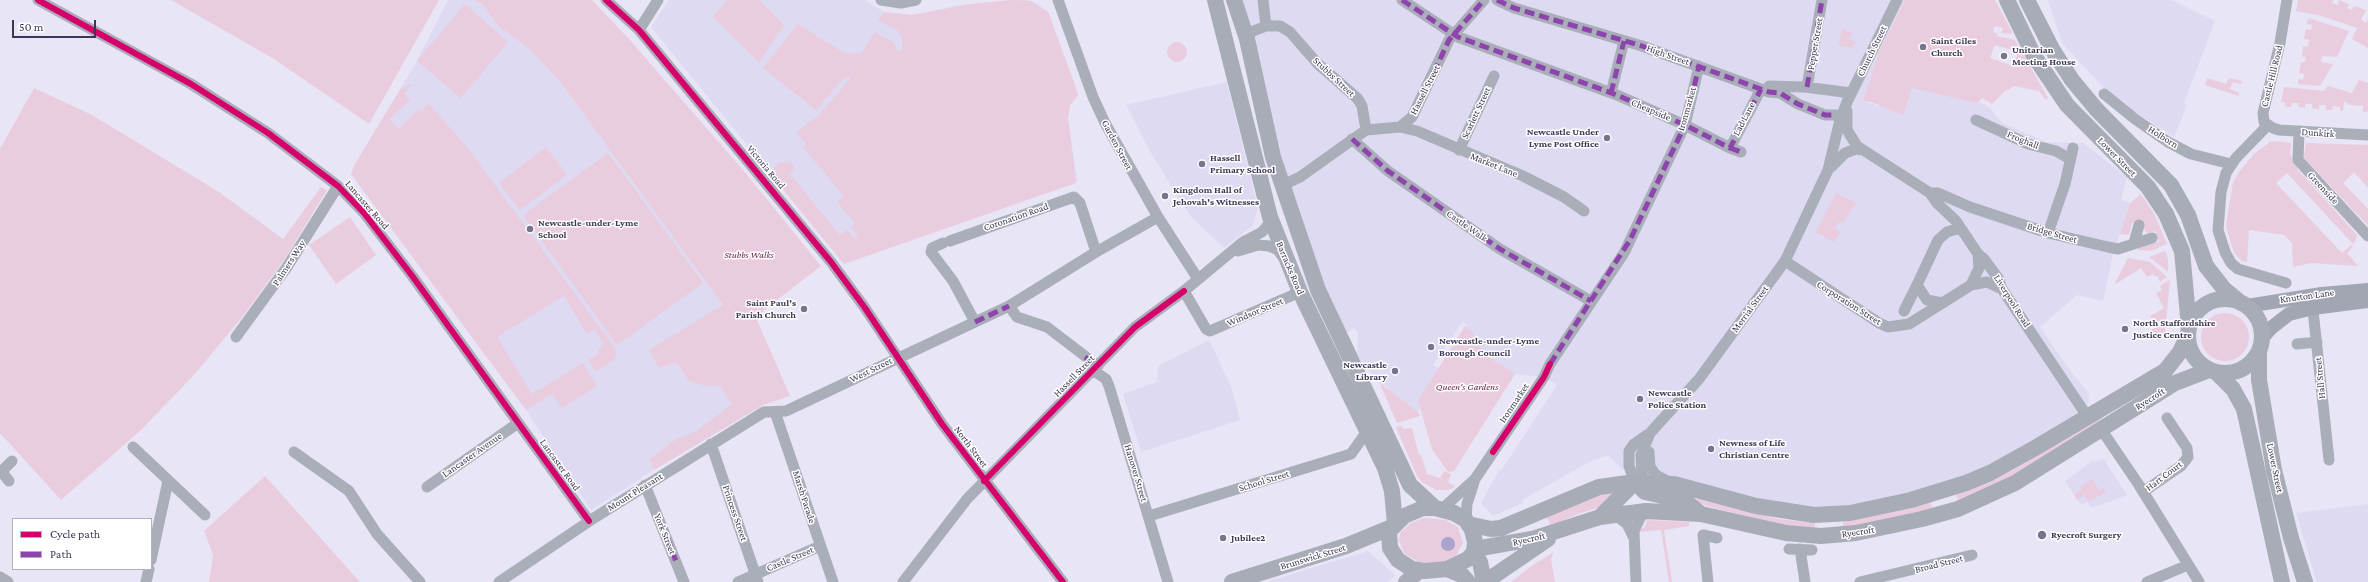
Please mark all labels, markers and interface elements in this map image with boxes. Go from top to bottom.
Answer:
scale bar [14,12,98,38]
street label: Pepper Street [1804,17,1826,71]
text: 50 m [19,20,43,34]
street label: Church Street [1855,24,1889,78]
place label: Saint Giles Church [1931,35,1976,58]
street label: High Street [1645,42,1691,68]
marker: Saint Giles Church [1918,42,1928,52]
place label: Unitarian Meeting House [2012,44,2076,68]
street label: Castle Hill Road [2259,44,2285,108]
marker: Unitarian Meeting House [1999,51,2009,61]
street label: Stubbs Street [1311,55,1357,99]
street label: Hassell Street [1407,63,1443,117]
street label: Scarlett Street [1459,85,1493,141]
street label: Ironmarket [1675,86,1699,132]
street label: Cheapside [1629,96,1673,124]
street label: Lad Lane [1730,100,1758,138]
street label: Garden Street [1099,118,1135,172]
street label: Holborn [2146,123,2180,151]
place label: Newcastle Under Lyme Post Office [1527,126,1599,150]
street label: Dunkirk [2301,126,2335,140]
street label: Froghall [2005,128,2041,152]
marker: Newcastle Under Lyme Post Office [1602,133,1612,143]
street label: Lower Street [2095,135,2139,179]
street label: Victoria Road [744,143,788,191]
street label: Market Lane [1469,150,1519,180]
place label: Hassell Primary School [1210,152,1275,176]
marker: Hassell Primary School [1197,159,1207,169]
street label: Greenside [2305,169,2341,207]
street label: Lancaster Road [342,178,392,232]
place label: Kingdom Hall of Jehovah's Witnesses [1173,184,1259,208]
marker: Kingdom Hall of Jehovah's Witnesses [1160,191,1170,201]
street label: Coronation Road [982,200,1050,234]
street label: Castle Walk [1444,207,1490,245]
place label: Newcastle-under-Lyme School [538,217,638,240]
street label: Bridge Street [2026,220,2078,246]
marker: Newcastle-under-Lyme School [525,224,535,234]
street label: Palmers Way [270,238,308,288]
street label: Barracks Road [1273,240,1307,296]
park label: Stubbs Walks [724,249,774,261]
street label: Liverpool Road [1991,272,2033,330]
street label: Corporation Street [1814,278,1884,328]
street label: Merrial Street [1729,283,1771,335]
street label: Knutton Lane [2279,286,2335,306]
street label: Windsor Street [1225,295,1285,329]
place label: Saint Paul's Parish Church [736,297,796,320]
marker: Saint Paul's Parish Church [799,304,809,314]
place label: North Staffordshire Justice Centre [2133,317,2216,340]
marker: North Staffordshire Justice Centre [2120,324,2130,334]
place label: Newcastle-under-Lyme Borough Council [1439,335,1539,358]
marker: Newcastle-under-Lyme Borough Council [1426,342,1436,352]
street label: Hassell Street [1051,352,1097,400]
street label: West Street [848,355,894,385]
street label: Hall Street [2312,357,2328,399]
place label: Newcastle Library [1343,359,1387,382]
marker: Newcastle Library [1390,366,1400,376]
park label: Queen's Gardens [1436,381,1498,393]
street label: Ironmarket [1496,381,1532,425]
street label: Ryecroft [2133,385,2167,413]
place label: Newcastle Police Station [1648,387,1706,410]
marker: Newcastle Police Station [1635,394,1645,404]
street label: North Street [951,424,991,470]
street label: Lancaster Avenue [440,430,504,480]
street label: Lancaster Road [537,437,583,493]
place label: Newness of Life Christian Centre [1719,437,1789,460]
street label: Lower Street [2264,442,2286,494]
street label: Hanover Street [1122,443,1150,503]
marker: Newness of Life Christian Centre [1706,444,1716,454]
street label: Hart Court [2143,458,2185,494]
street label: School Street [1237,468,1291,494]
street label: Marsh Parade [790,469,818,525]
street label: Mount Pleasant [605,470,665,514]
street label: Princess Street [720,484,750,542]
street label: York Street [651,512,679,556]
legend [12,518,152,570]
street label: Ryecroft [1841,523,1875,541]
text: Cycle path [50,527,100,541]
street label: Ryecroft [1512,529,1546,549]
marker: Ryecroft Surgery [2036,529,2048,541]
place label: Ryecroft Surgery [2051,529,2121,541]
place label: Jubilee2 [1231,532,1265,544]
marker: Jubilee2 [1218,533,1228,543]
street label: Brunswick Street [1279,541,1347,573]
street label: Castle Street [765,544,815,574]
text: Path [50,547,72,561]
street label: Broad Street [1914,552,1964,576]

